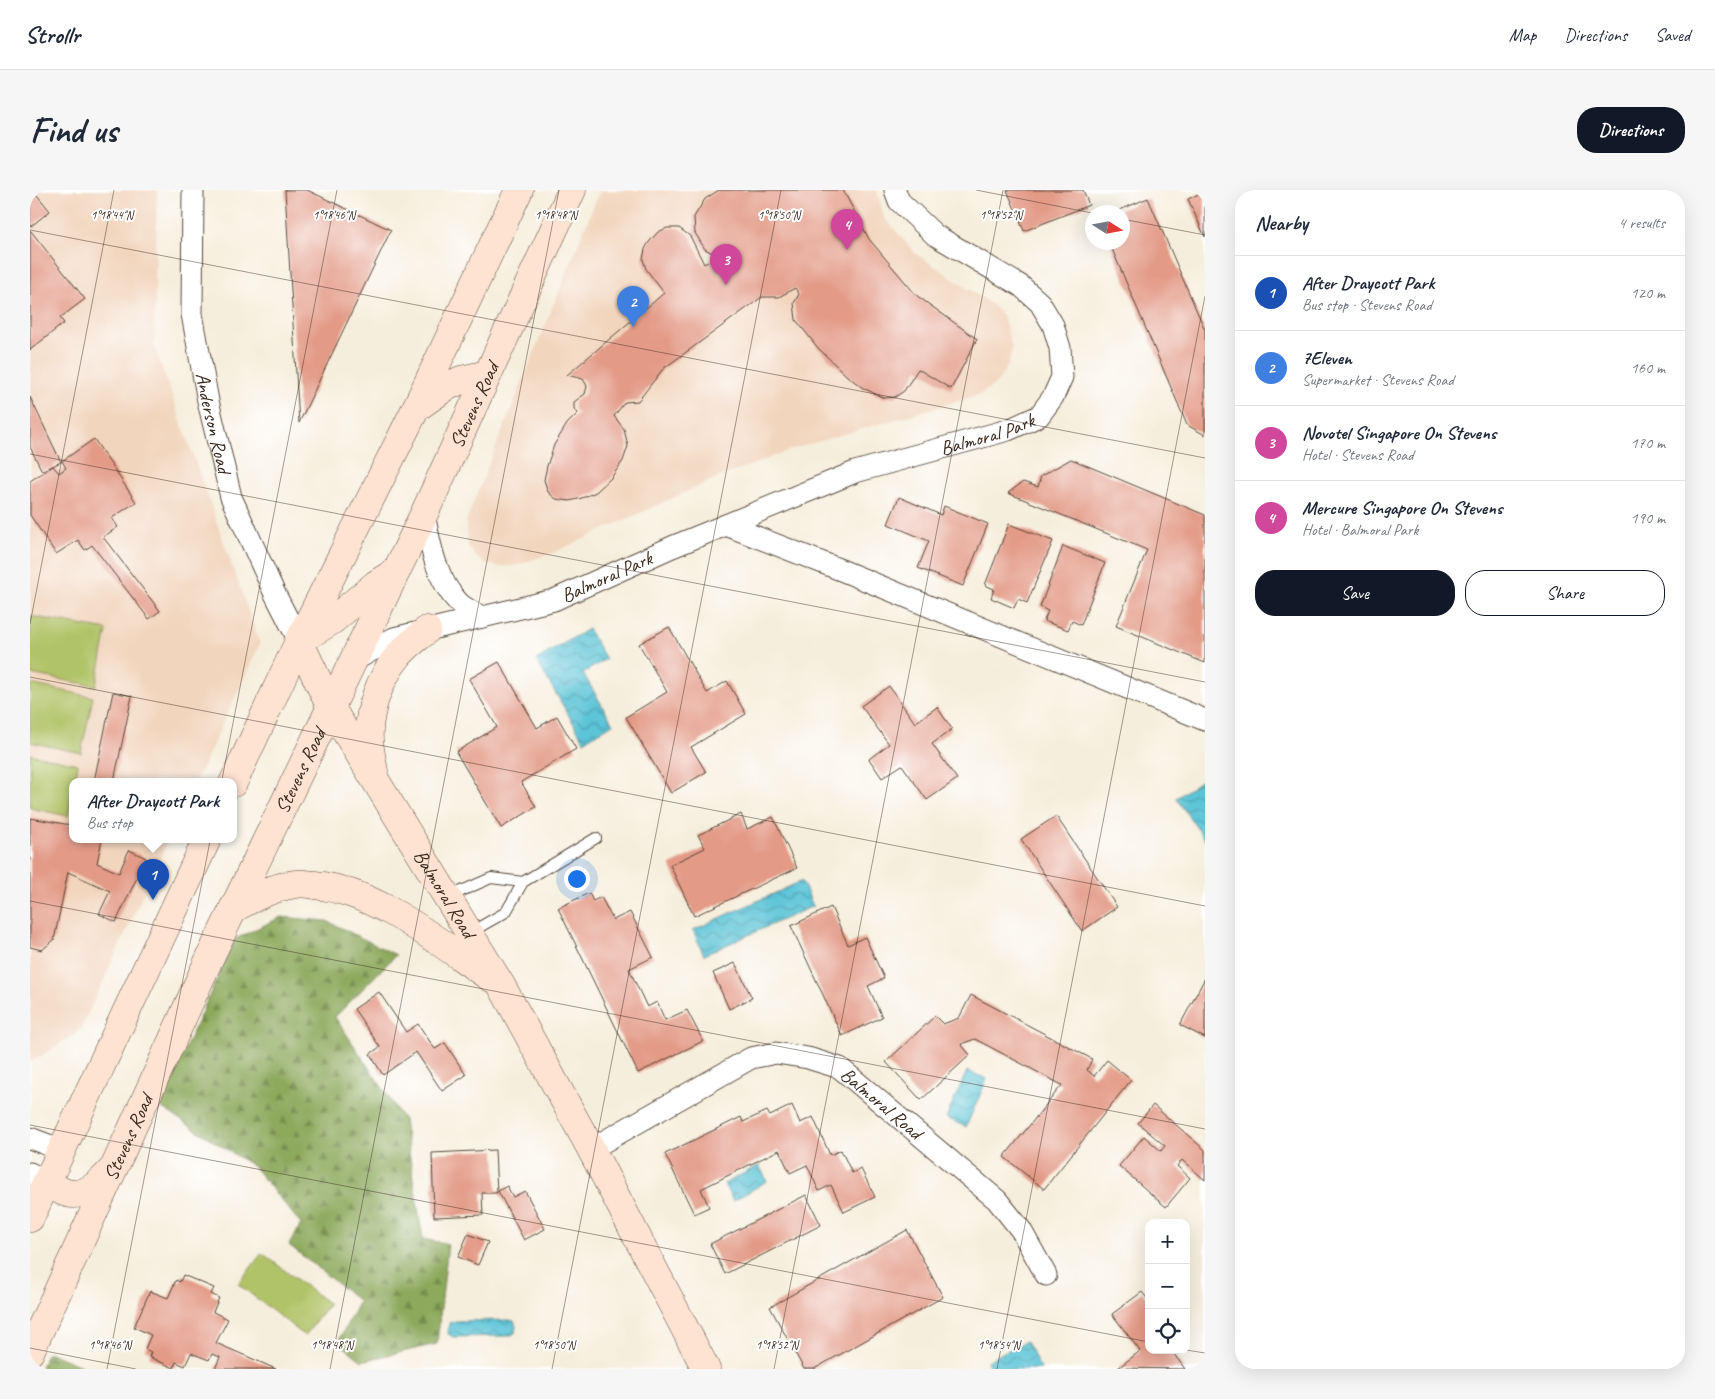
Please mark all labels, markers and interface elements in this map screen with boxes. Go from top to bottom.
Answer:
text: Strollr [25,20,80,50]
text: Map [1509,24,1536,46]
text: Directions [1564,24,1627,46]
text: Saved [1655,24,1690,46]
button: Directions [1577,107,1685,153]
text: Find us [30,108,117,153]
north arrow [1085,205,1130,250]
text: 1°18'44"N [91,207,135,223]
text: 1°18'46"N [313,207,357,223]
text: 1°18'48"N [535,207,579,223]
text: 1°18'50"N [758,207,802,223]
text: 1°18'52"N [980,207,1024,223]
pin: 4 [831,209,863,250]
text: Nearby [1255,210,1308,236]
text: 4 results [1618,213,1665,233]
pin: 3 [710,244,742,285]
text: After Draycott Park [1302,271,1434,295]
text: 1 [1267,283,1275,303]
text: 120 m [1631,283,1665,303]
pin: 2 [617,286,649,327]
text: Bus stop · Stevens Road [1302,295,1432,315]
text: 7Eleven [1302,346,1352,370]
street label: Stevens Road [444,356,506,452]
text: 2 [1267,358,1275,378]
text: 160 m [1631,358,1665,378]
text: Supermarket · Stevens Road [1302,370,1454,390]
street label: Anderson Road [190,371,238,479]
street label: Balmoral Park [937,407,1040,461]
text: Novotel Singapore On Stevens [1302,421,1496,445]
text: 3 [1267,433,1275,453]
text: 170 m [1631,433,1665,453]
text: Hotel · Stevens Road [1302,445,1414,465]
text: Mercure Singapore On Stevens [1302,496,1502,520]
text: 4 [1267,508,1275,528]
text: 190 m [1631,508,1665,528]
text: Hotel · Balmoral Park [1302,520,1418,540]
street label: Balmoral Park [557,545,658,608]
button: Save [1255,570,1455,616]
button: Share [1465,570,1665,616]
street label: Stevens Road [269,722,333,817]
popup [69,778,237,843]
text: After Draycott Park [87,789,219,813]
text: Bus stop [87,813,133,833]
street label: Balmoral Road [408,845,483,945]
pin: 1 [137,859,169,900]
your location [564,866,590,892]
street label: Balmoral Road [835,1062,930,1147]
street label: Stevens Road [98,1088,160,1184]
map controls [1145,1219,1190,1354]
button: + [1145,1219,1190,1264]
button: − [1145,1264,1190,1309]
button: locate [1145,1309,1190,1354]
text: 1°18'46"N [89,1337,133,1353]
text: 1°18'48"N [311,1337,355,1353]
text: 1°18'50"N [533,1337,577,1353]
text: 1°18'52"N [756,1337,800,1353]
text: 1°18'54"N [978,1337,1022,1353]

